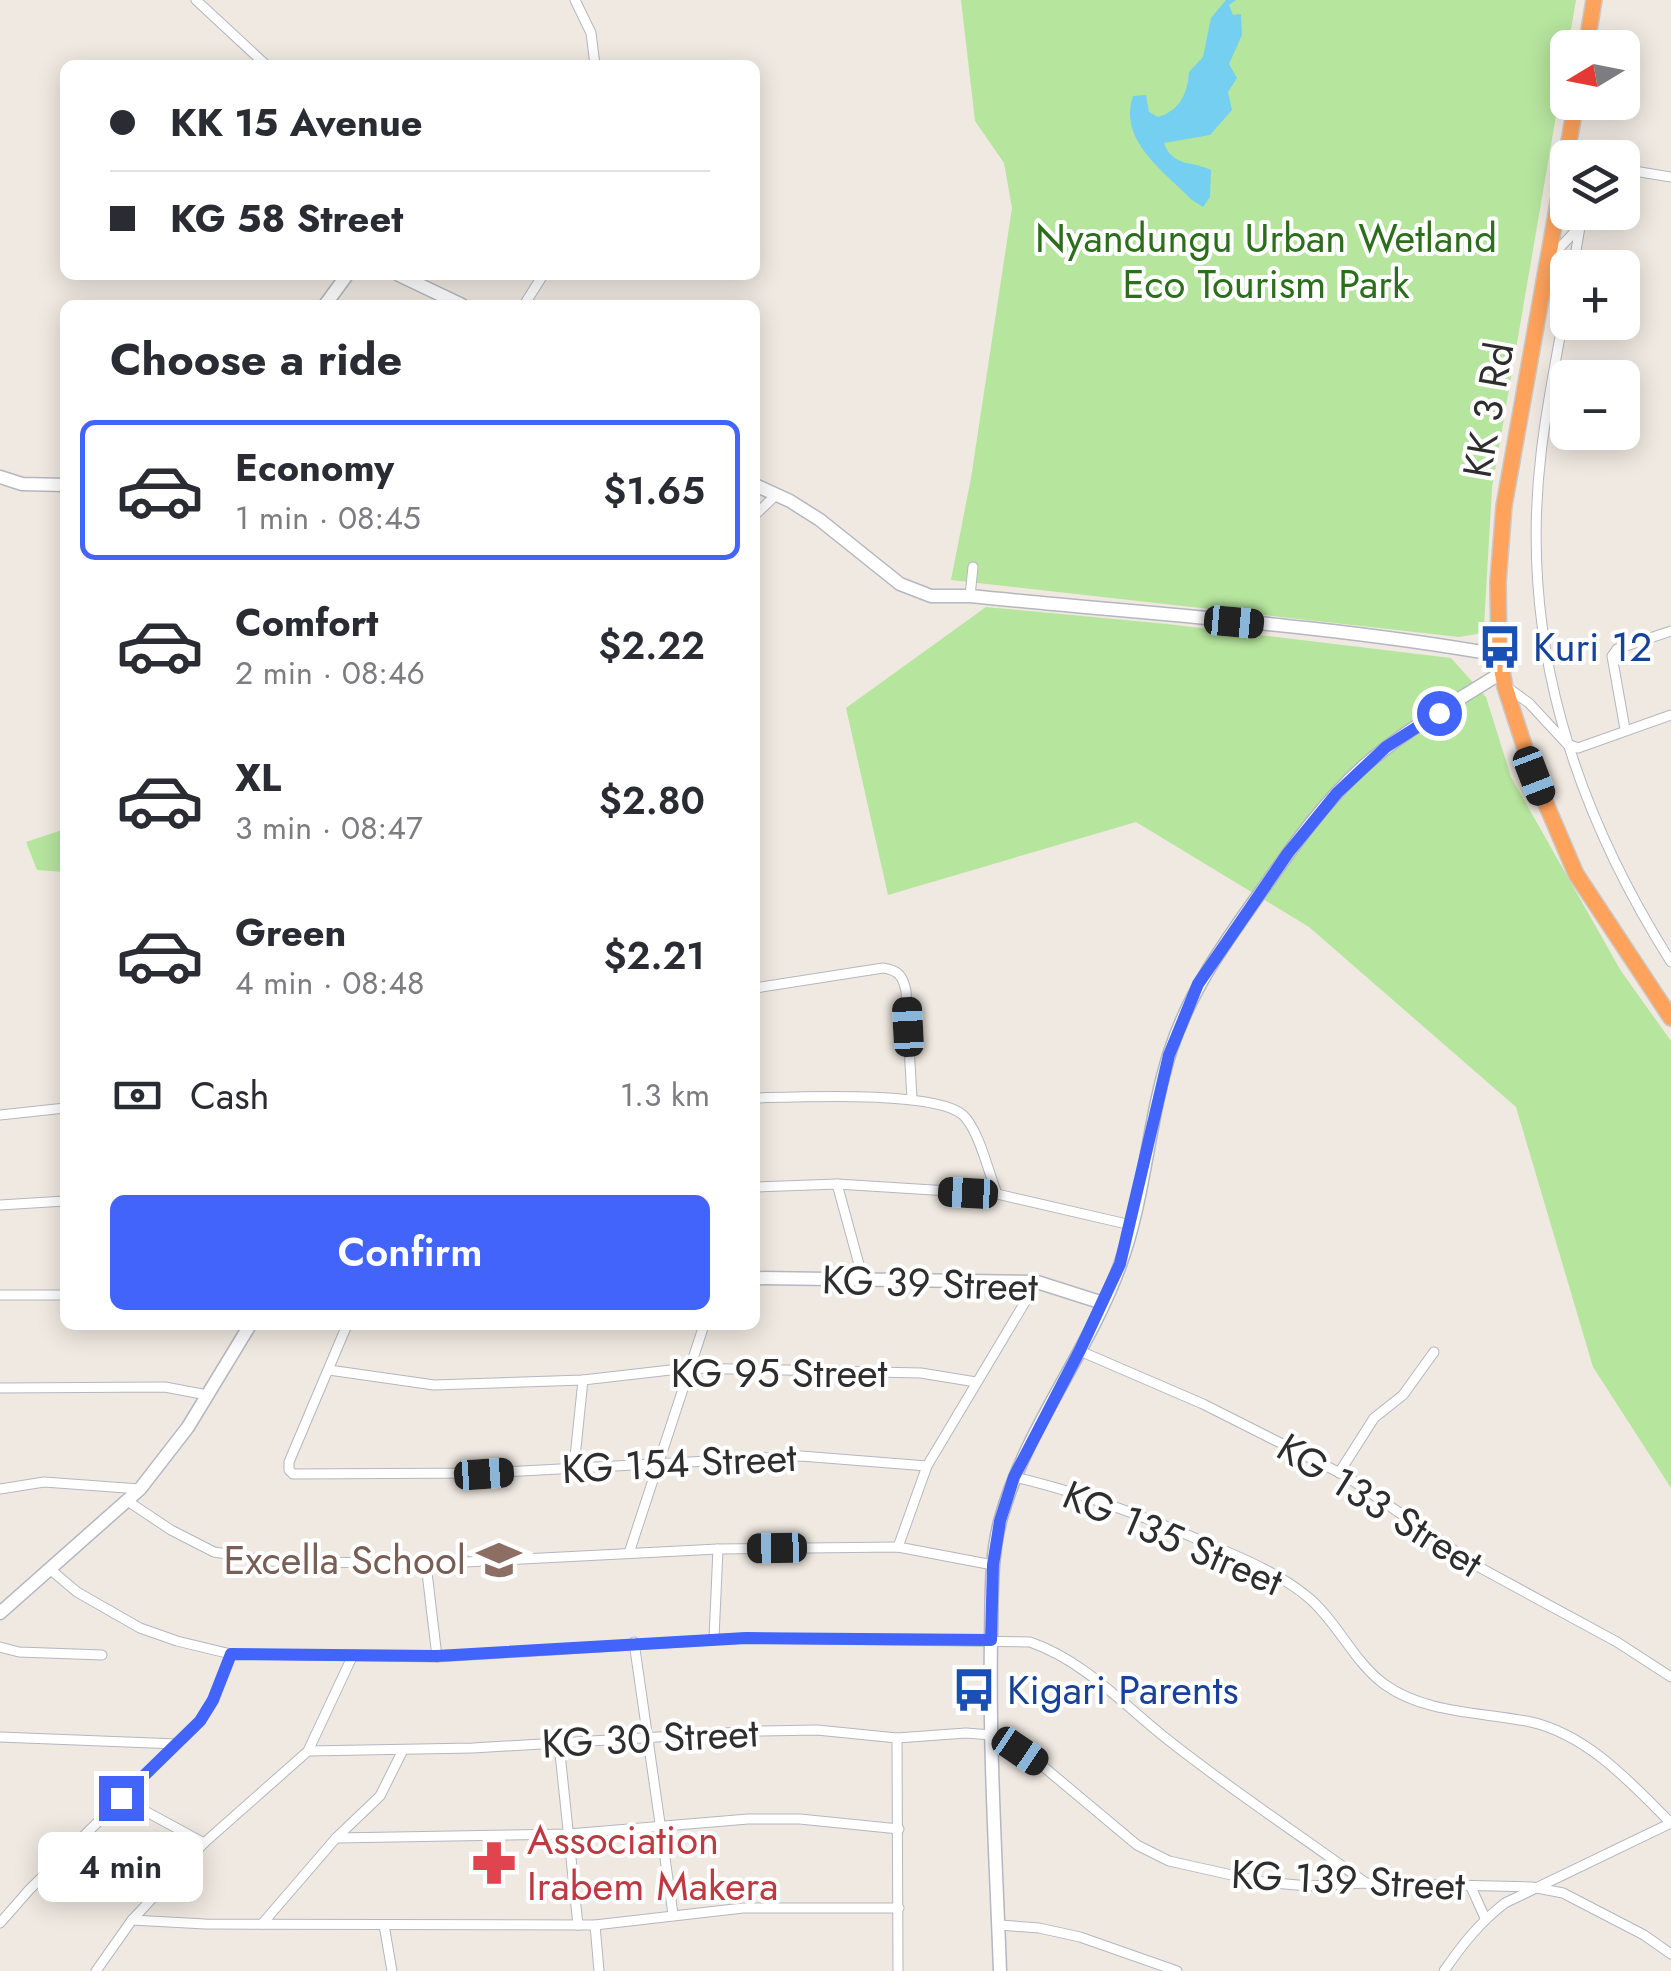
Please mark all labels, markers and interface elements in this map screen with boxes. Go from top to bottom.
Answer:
north arrow [1550,30,1640,120]
map controls [1550,30,1640,450]
text: KK 15 Avenue [170,95,423,150]
button: layers [1550,140,1640,230]
text: KG 58 Street [170,191,403,246]
park label: Nyandungu Urban Wetland Eco Tourism Park [1035,209,1497,313]
button: + [1550,250,1640,340]
text: Choose a ride [110,327,402,392]
street label: KK 3 Rd [1448,338,1528,482]
button: − [1550,360,1640,450]
text: Economy [235,440,394,495]
icon: car [115,445,205,535]
text: $1.65 [603,463,705,518]
text: 1 min · 08:45 [235,495,421,541]
text: Comfort [235,595,378,650]
icon: car [115,600,205,690]
car [1203,604,1265,640]
text: $2.22 [598,618,705,673]
place label: Kuri 12 [1533,618,1652,676]
bus stop icon: Kuri 12 [1476,623,1524,671]
text: 2 min · 08:46 [235,650,425,696]
route start [1417,691,1462,736]
car [1509,743,1559,809]
text: XL [235,750,281,805]
icon: car [115,755,205,845]
text: $2.80 [599,773,705,828]
text: 3 min · 08:47 [235,805,423,851]
text: Green [235,905,346,960]
icon: car [115,910,205,1000]
text: $2.21 [603,928,705,983]
text: 4 min · 08:48 [235,960,425,1006]
car [891,996,925,1058]
icon: cash [110,1068,165,1123]
text: Cash [190,1068,270,1123]
text: 1.3 km [620,1072,710,1118]
car [937,1176,999,1210]
button: Confirm [110,1195,710,1310]
street label: KG 39 Street [821,1250,1039,1316]
street label: KG 95 Street [671,1344,888,1402]
street label: KG 133 Street [1266,1419,1494,1591]
street label: KG 154 Street [560,1428,798,1498]
car [453,1457,515,1491]
street label: KG 135 Street [1054,1466,1292,1610]
place label: Excella School [224,1531,466,1589]
car [747,1532,807,1564]
school or university icon: Excella School [475,1536,523,1584]
place label: Kigari Parents [1007,1661,1239,1719]
bus stop icon: Kigari Parents [950,1666,998,1714]
street label: KG 30 Street [540,1703,760,1773]
car [987,1722,1053,1780]
route end [99,1776,144,1821]
place label: Association Irabem Makera [527,1811,779,1915]
callout: 4 min [38,1833,204,1903]
pharmacy icon: Association Irabem Makera [470,1839,518,1887]
text: 4 min [79,1844,162,1890]
street label: KG 139 Street [1230,1845,1467,1915]

